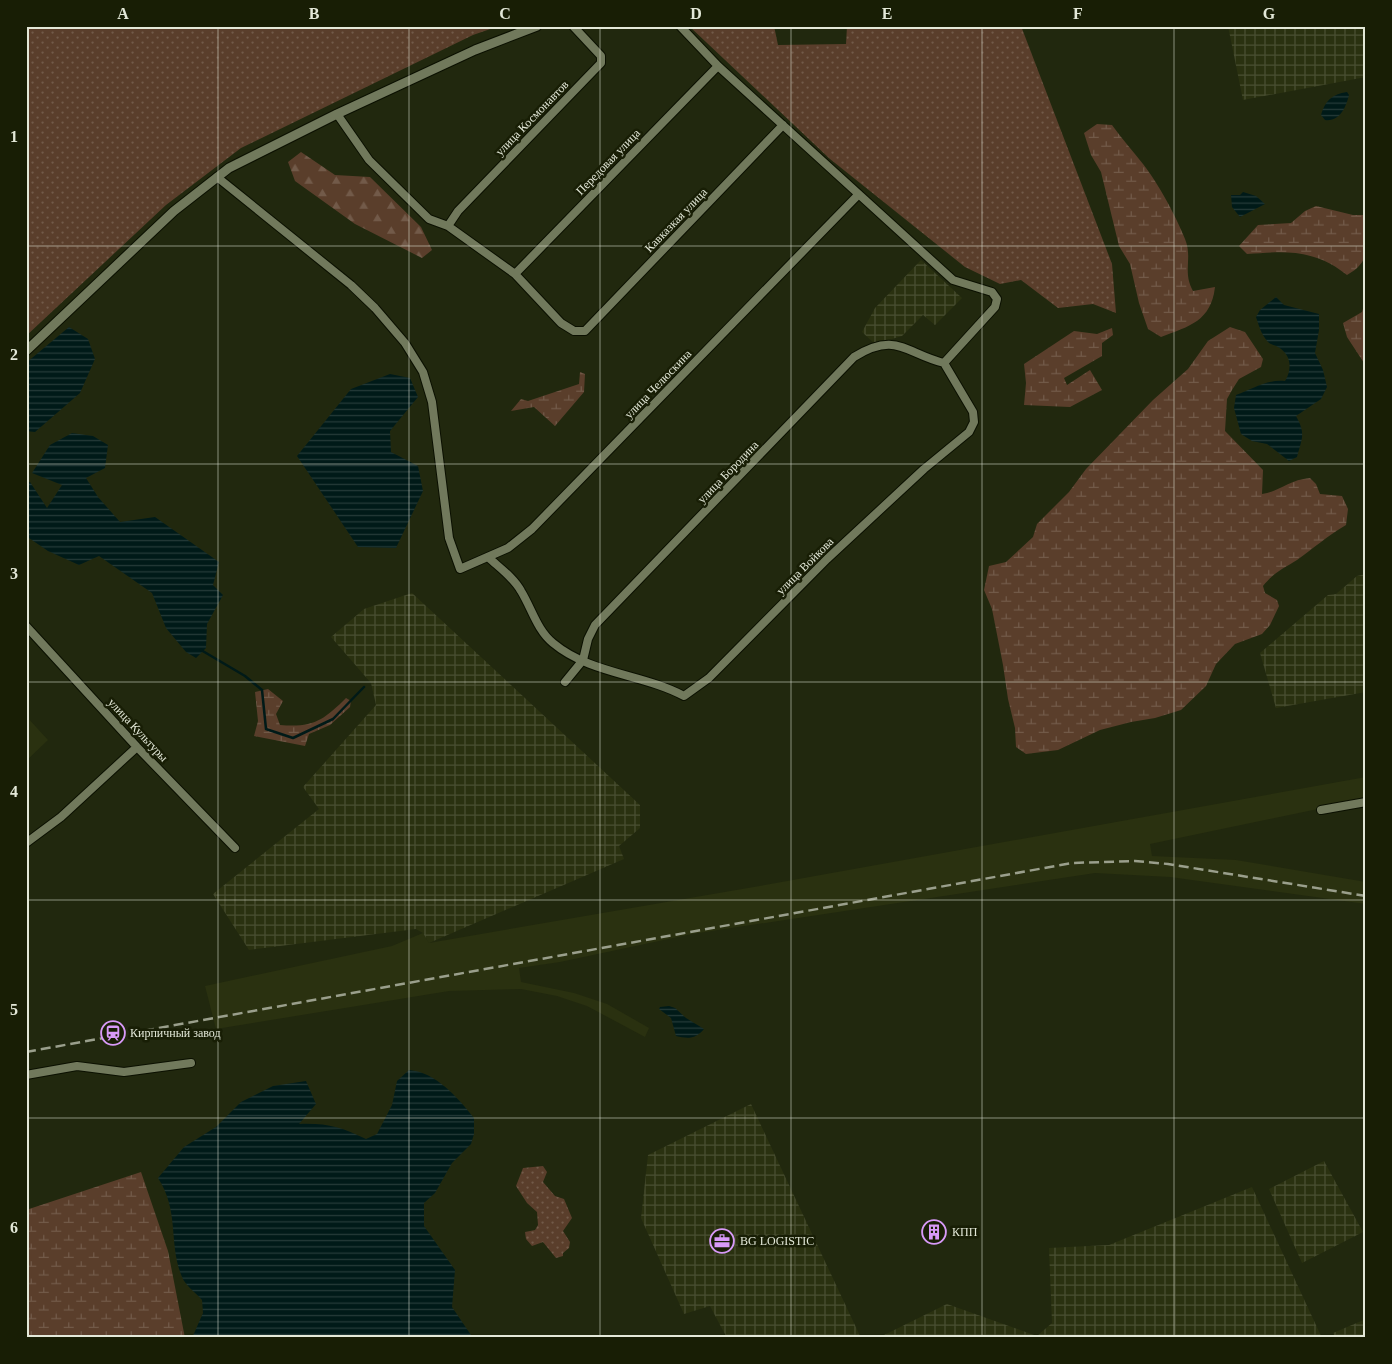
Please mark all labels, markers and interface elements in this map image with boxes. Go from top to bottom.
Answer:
text: A [117,5,129,22]
text: B [309,5,320,22]
text: C [499,5,511,22]
text: D [690,5,702,22]
text: E [882,5,892,22]
text: F [1073,5,1083,22]
text: G [1263,5,1276,22]
street label: улица Космонавтов [493,77,572,159]
street label: Передовая улица [573,126,643,198]
text: 1 [10,128,18,145]
street label: Кавказкая улица [642,185,711,255]
text: 2 [10,346,18,363]
street label: улица Челюскина [622,346,695,421]
street label: улица Бородина [695,437,762,506]
street label: улица Войкова [773,534,837,598]
text: 3 [10,565,18,582]
street label: улица Культуры [105,695,171,765]
text: 4 [10,783,18,800]
text: 5 [10,1001,18,1018]
station icon: Кирпичный завод [100,1020,126,1046]
place label: Кирпичный завод [130,1026,221,1040]
text: 6 [10,1219,18,1236]
building icon: КПП [921,1219,947,1245]
place label: КПП [952,1225,978,1239]
office icon: BG LOGISTIC [709,1228,735,1254]
place label: BG LOGISTIC [740,1234,814,1248]

